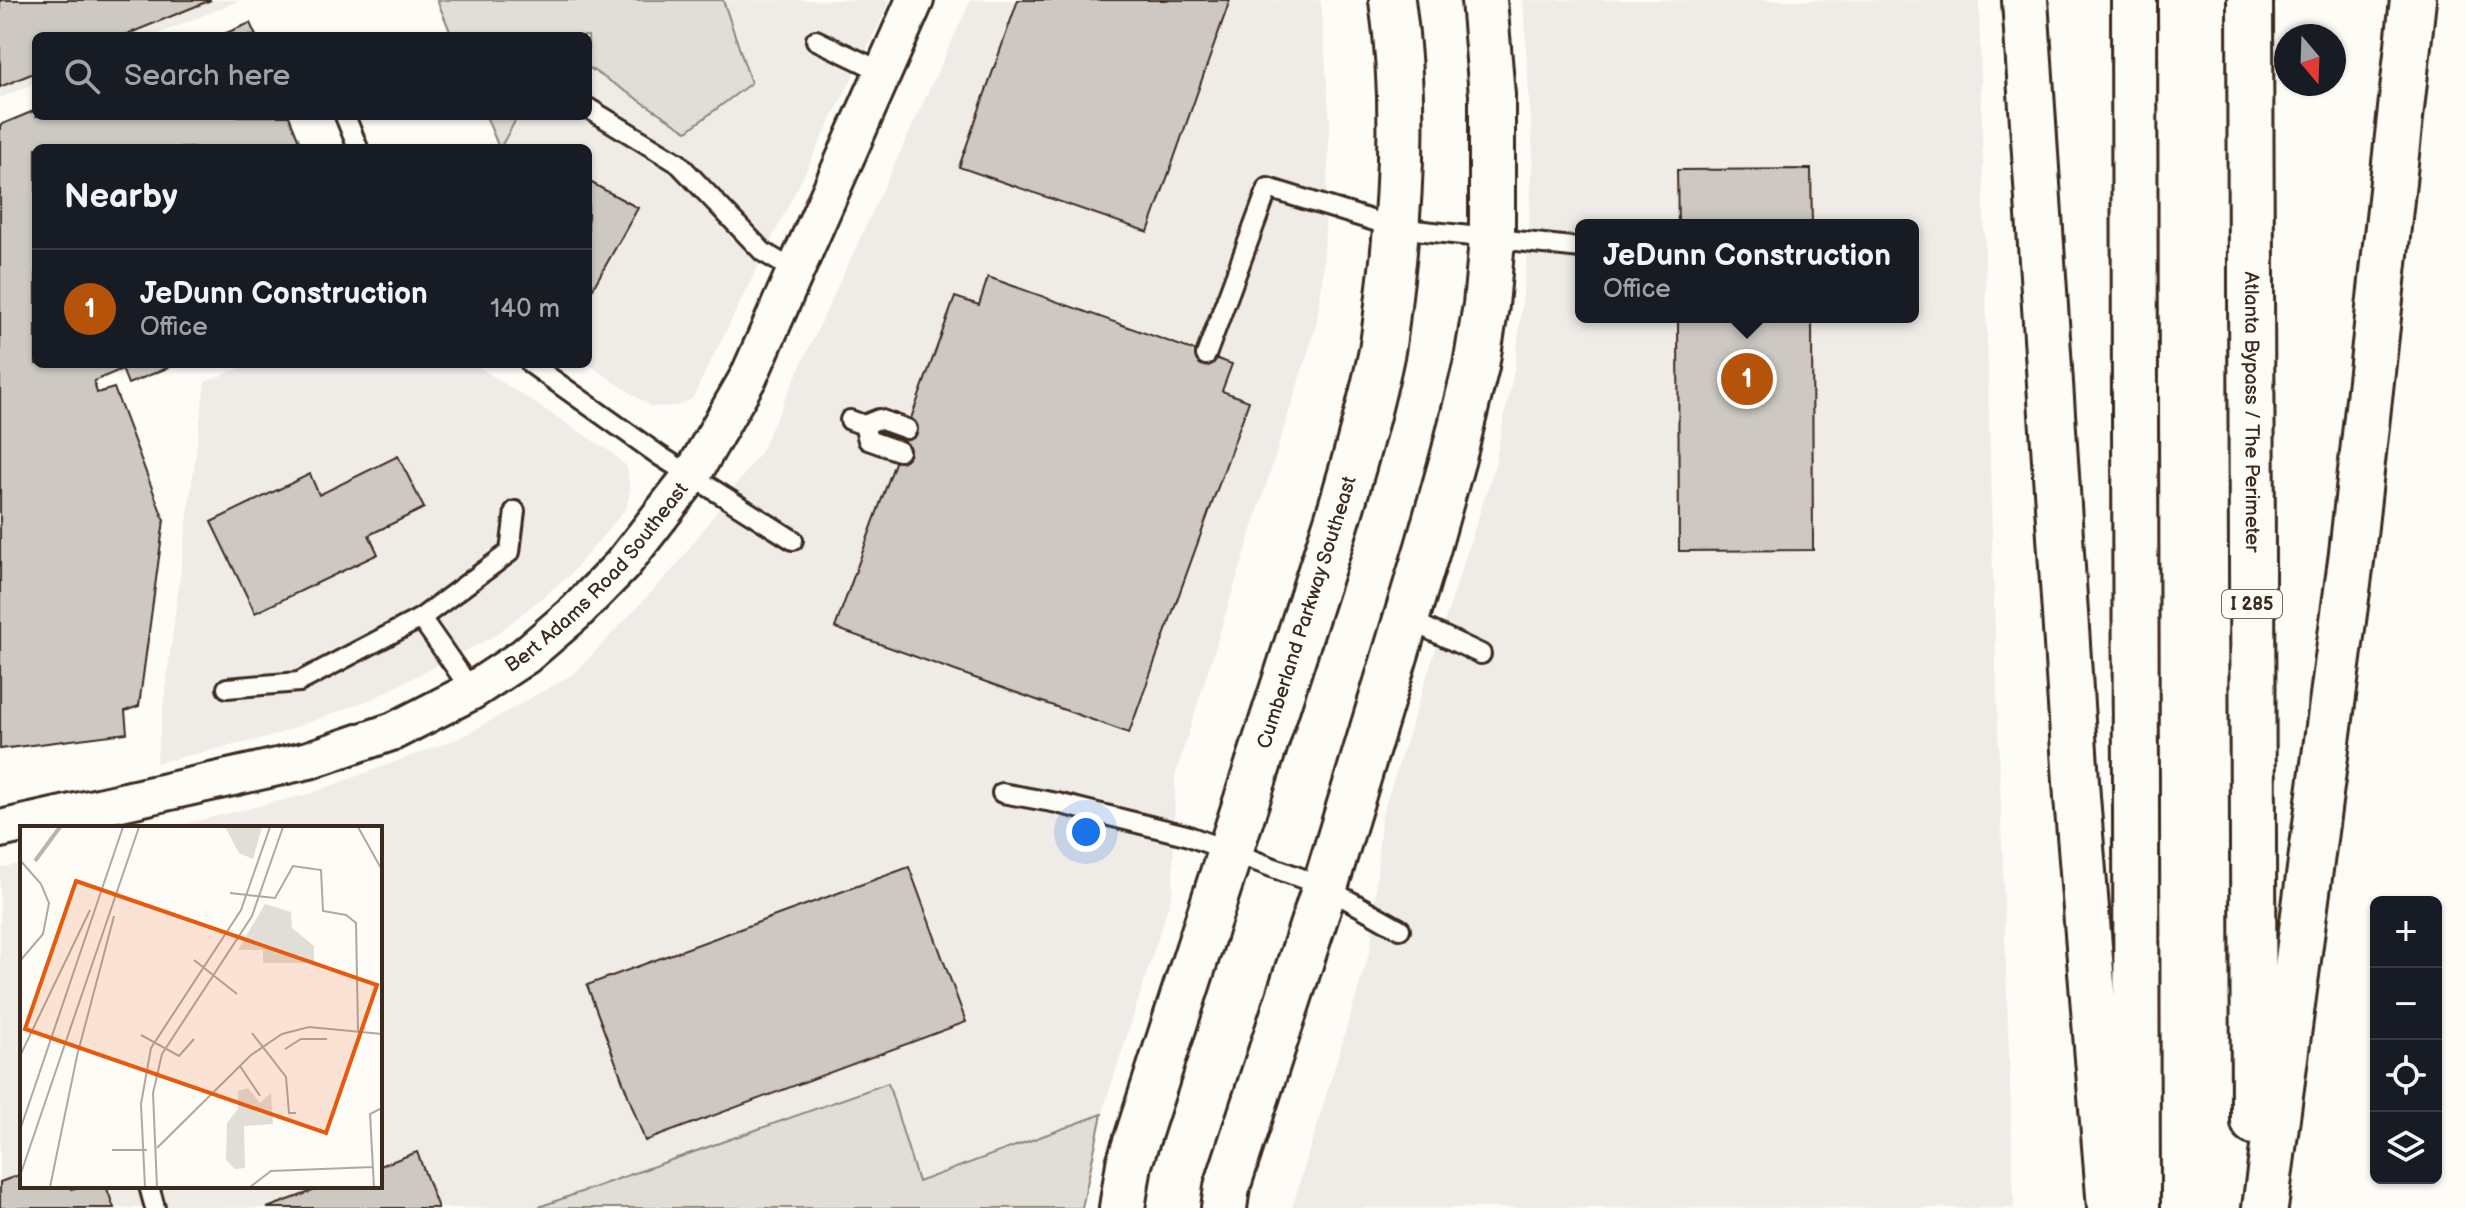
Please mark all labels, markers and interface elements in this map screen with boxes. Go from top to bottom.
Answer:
north arrow [2274,24,2346,96]
search box [32,32,592,120]
icon: search [60,54,104,98]
text: Search here [124,58,290,94]
text: Nearby [64,176,178,217]
popup [1575,219,1919,323]
text: JeDunn Construction [1603,238,1891,274]
street label: Atlanta Bypass / The Perimeter [2239,272,2264,553]
text: Office [1603,274,1671,305]
text: JeDunn Construction [140,276,428,312]
text: 1 [85,294,95,325]
text: 140 m [490,294,560,325]
text: Office [140,312,208,343]
pin: 1 [1721,349,1773,409]
street label: Cumberland Parkway Southeast [1252,474,1362,752]
street label: Bert Adams Road Southeast [501,478,693,678]
road number: I 285 [2222,590,2282,618]
your location [1066,812,1106,852]
inset map [20,826,382,1188]
map controls [2370,896,2442,1184]
button: + [2370,896,2442,968]
button: − [2370,968,2442,1040]
button: locate [2370,1040,2442,1112]
button: layers [2370,1112,2442,1184]

